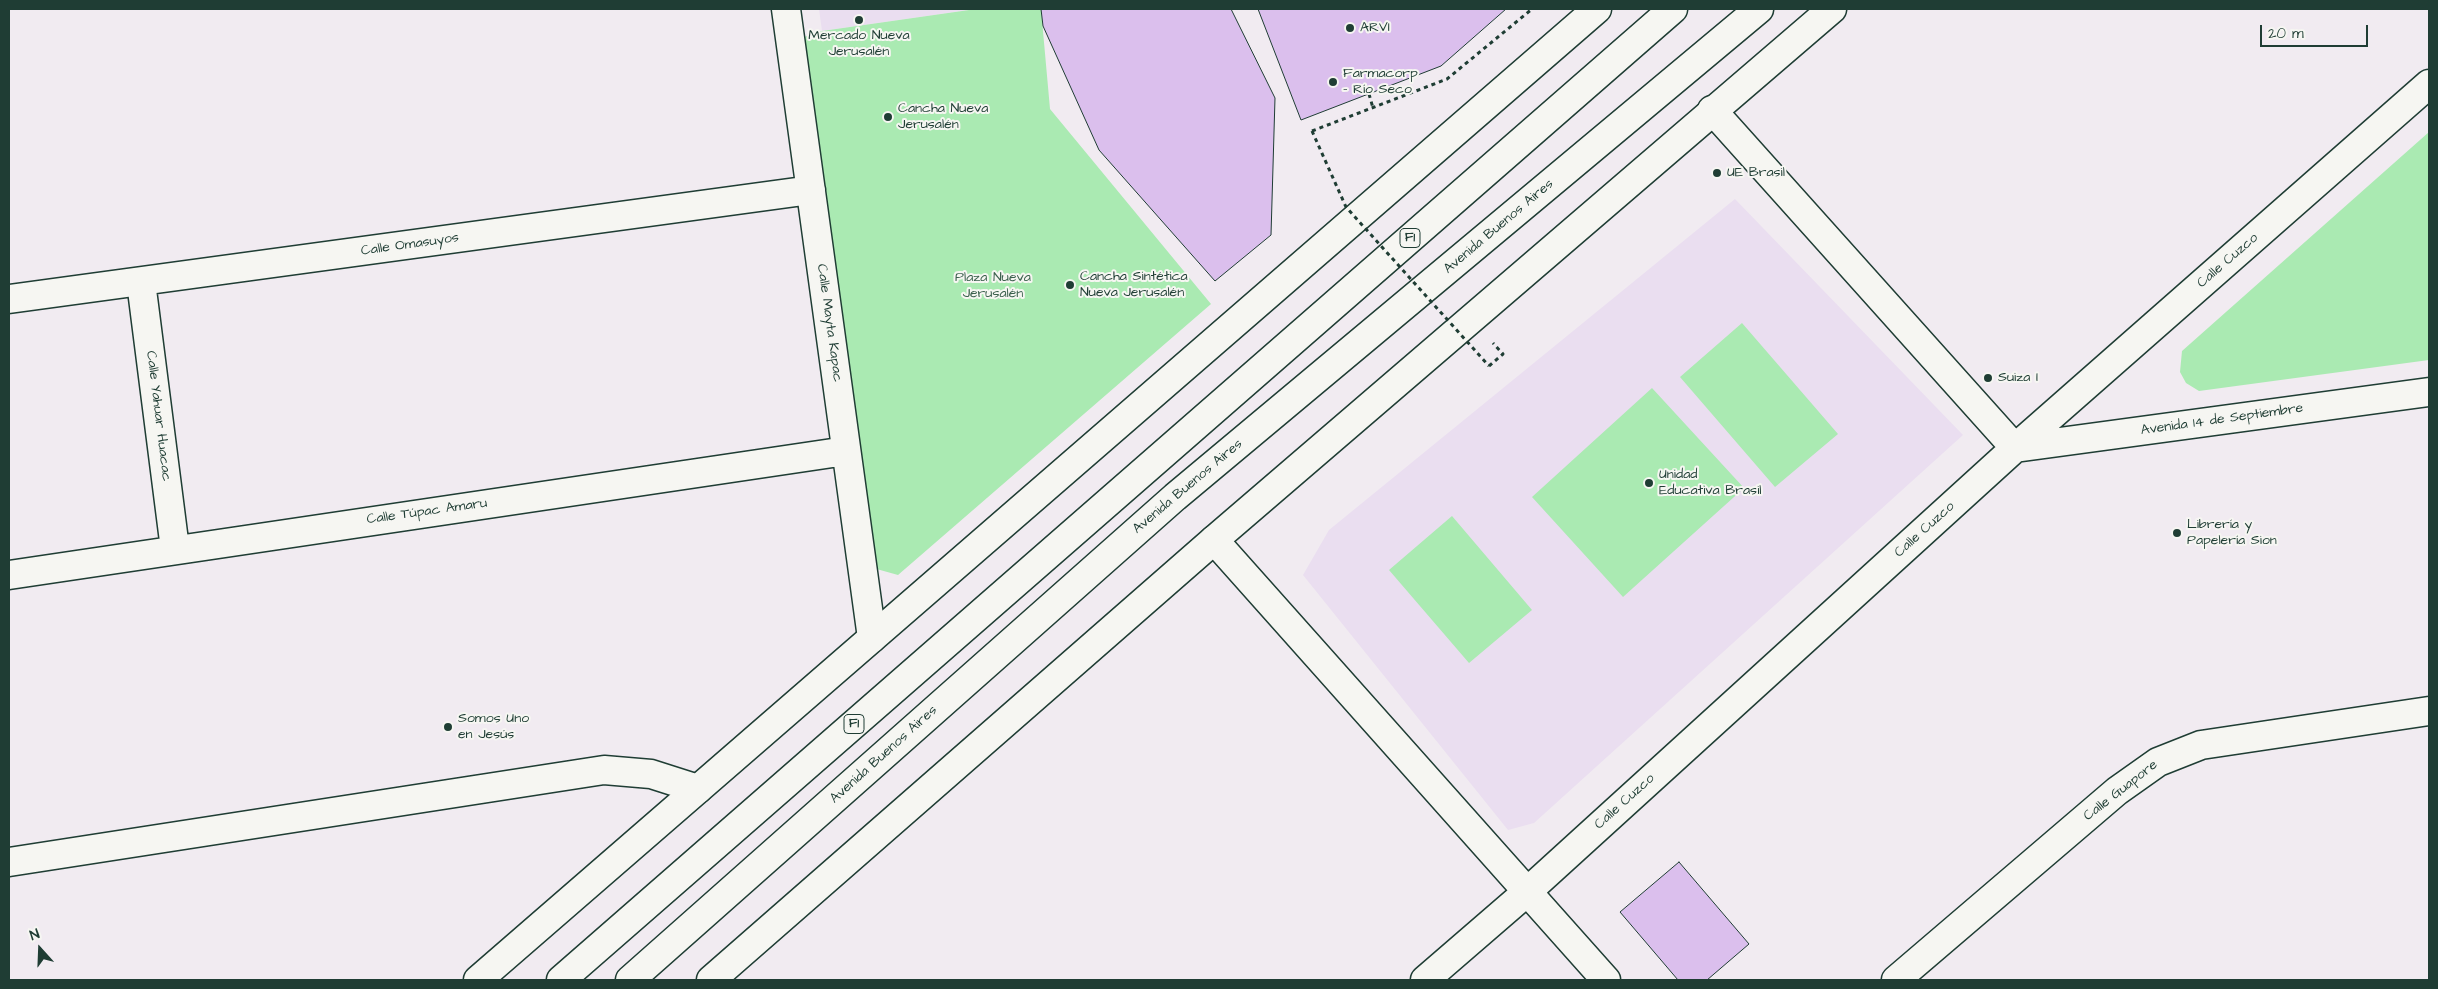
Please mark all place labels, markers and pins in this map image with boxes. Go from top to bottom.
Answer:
marker: Mercado Nueva Jerusalén [853,14,865,26]
place label: ARVI [1360,20,1390,36]
marker: ARVI [1344,22,1356,34]
place label: Mercado Nueva Jerusalén [808,28,910,60]
place label: Farmacorp - Río Seco [1343,66,1418,98]
marker: Farmacorp - Río Seco [1327,76,1339,88]
place label: Cancha Nueva Jerusalén [898,101,988,134]
marker: Cancha Nueva Jerusalén [882,111,894,123]
place label: UE Brasil [1727,165,1785,181]
marker: UE Brasil [1711,167,1723,179]
place label: Cancha Sintética Nueva Jerusalén [1080,269,1188,302]
marker: Cancha Sintética Nueva Jerusalén [1064,279,1076,291]
place label: Suiza I [1998,370,2038,386]
marker: Suiza I [1982,372,1994,384]
place label: Unidad Educativa Brasil [1659,467,1761,500]
marker: Unidad Educativa Brasil [1643,477,1655,489]
place label: Librería y Papelería Sion [2187,517,2277,550]
marker: Librería y Papelería Sion [2171,527,2183,539]
place label: Somos Uno en Jesús [458,711,529,744]
marker: Somos Uno en Jesús [442,721,454,733]

